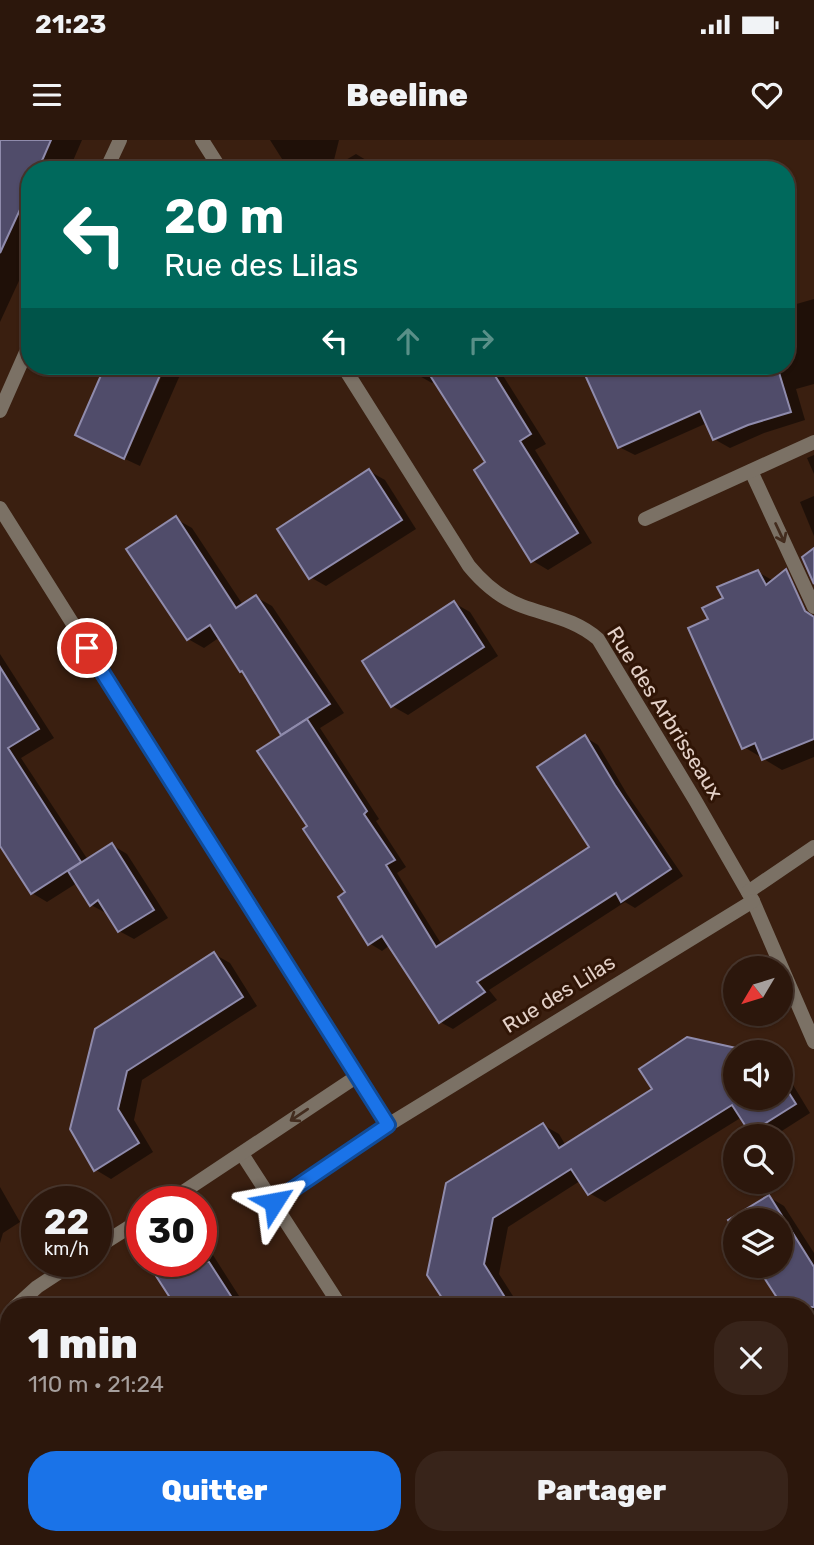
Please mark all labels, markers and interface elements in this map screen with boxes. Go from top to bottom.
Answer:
text: 21:23 [35,9,106,40]
icon: menu [28,76,66,114]
text: Beeline [346,76,468,114]
icon: heart [748,76,786,114]
text: 20 m [164,187,285,245]
icon: left [49,189,140,280]
text: Rue des Lilas [164,246,359,284]
icon: left [316,322,354,360]
icon: ahead [389,322,427,360]
icon: right [462,322,500,360]
one-way arrow [773,522,787,543]
pin [57,618,117,678]
street label: Rue des Arbrisseaux [602,622,729,804]
icon: arrive [68,629,106,667]
street label: Rue des Lilas [498,949,620,1038]
north arrow [723,956,793,1026]
map controls [723,956,793,1278]
button: sound [723,1040,793,1110]
one-way arrow [290,1108,309,1122]
button: search [723,1124,793,1194]
position arrow [237,1165,311,1239]
speed limit sign: 30 [126,1186,217,1277]
text: 22 [44,1201,89,1243]
button: layers [723,1208,793,1278]
text: km/h [44,1238,89,1260]
text: 1 min [28,1319,138,1369]
button: close [714,1321,788,1395]
text: 110 m · 21:24 [28,1370,164,1398]
button: Quitter [28,1451,401,1531]
button: Partager [415,1451,788,1531]

